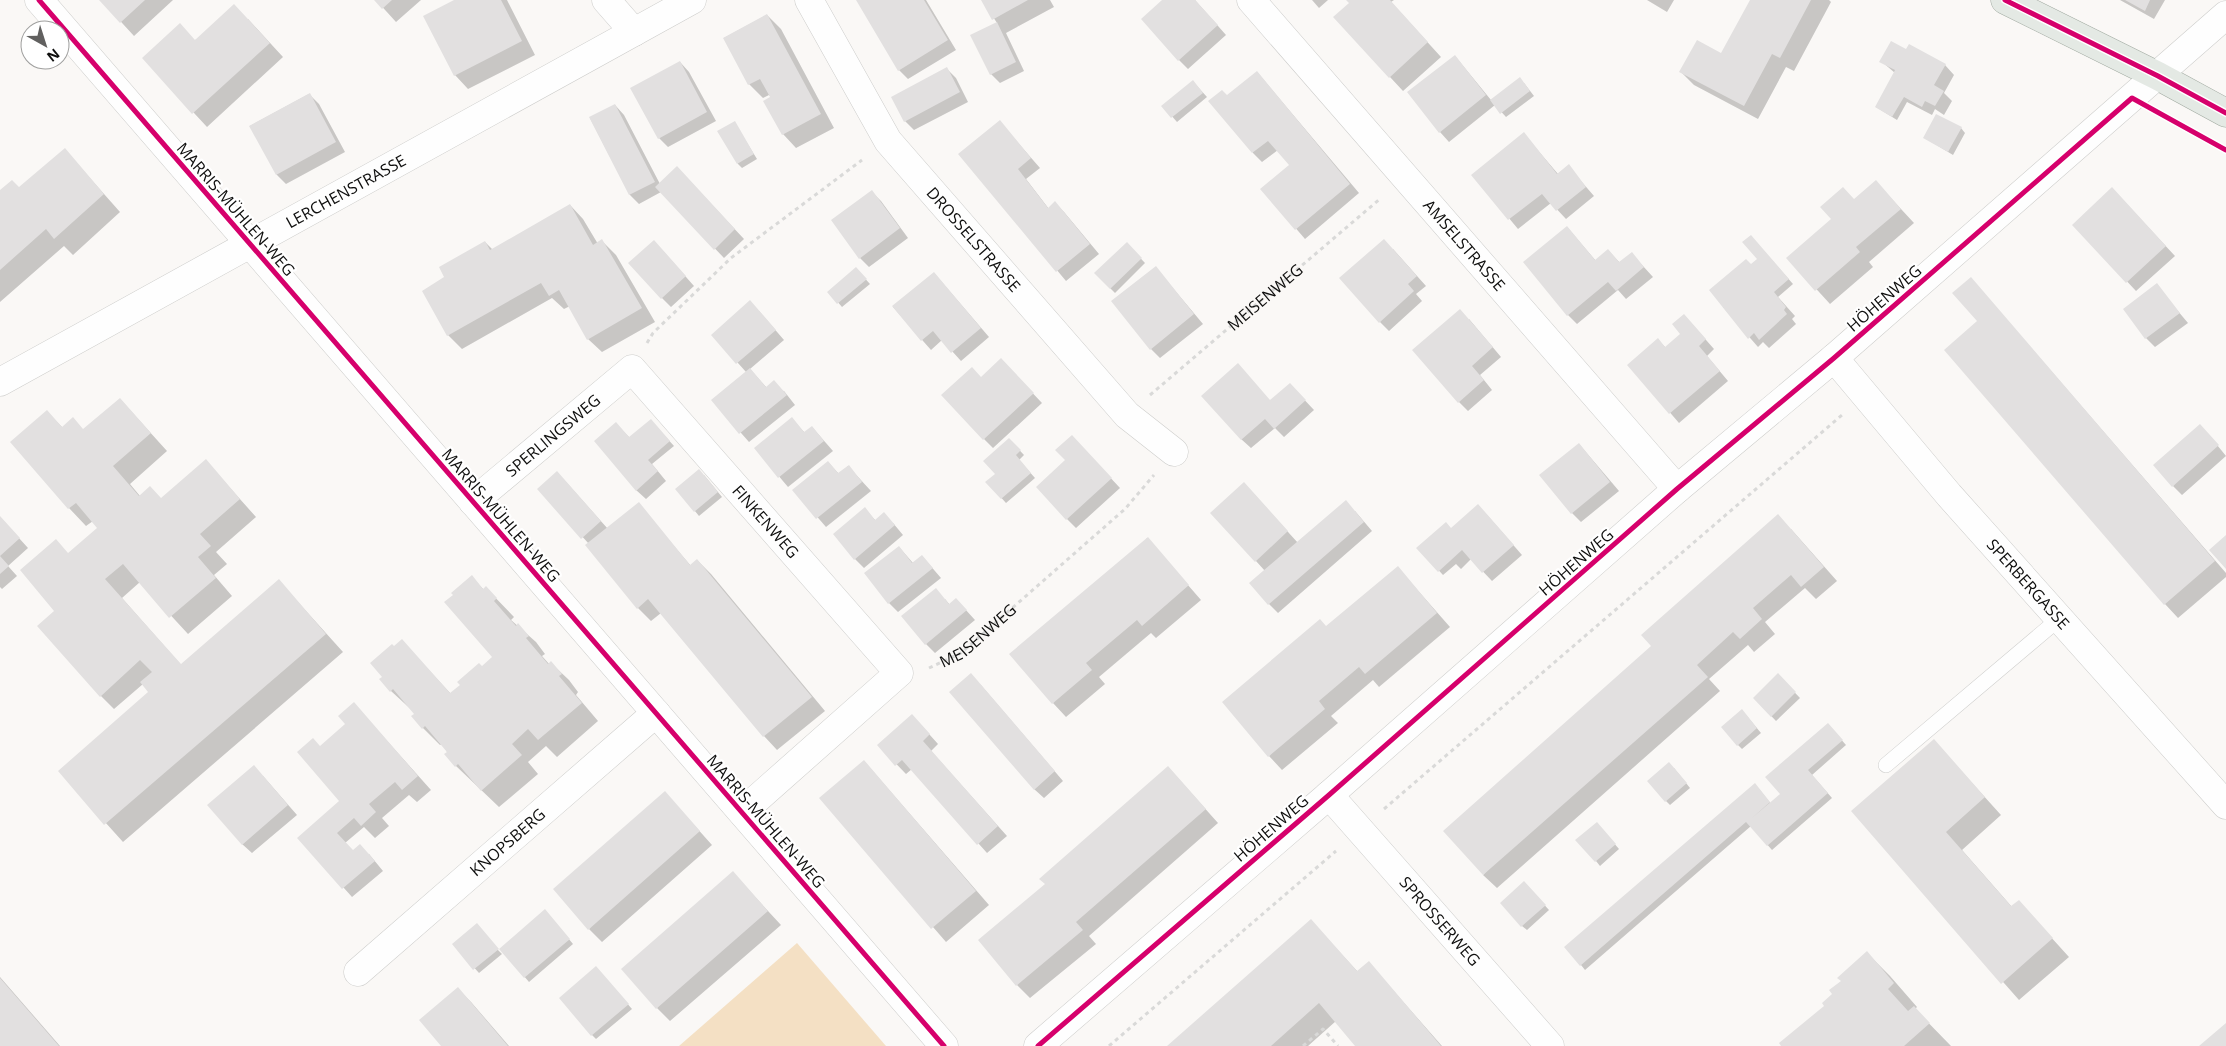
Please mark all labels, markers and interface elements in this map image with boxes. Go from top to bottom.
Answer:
north arrow [20,20,70,70]
text: N [43,45,64,66]
street label: MARRIS-MÜHLEN-WEG [172,138,300,280]
street label: LERCHENSTRASSE [282,149,410,233]
street label: DROSSELSTRASSE [922,182,1026,297]
street label: AMSELSTRASSE [1419,195,1510,295]
street label: MEISENWEG [1222,259,1307,335]
street label: HÖHENWEG [1842,259,1926,337]
street label: SPERLINGSWEG [501,389,605,481]
street label: MARRIS-MÜHLEN-WEG [437,444,565,586]
street label: FINKENWEG [728,480,804,563]
street label: HÖHENWEG [1534,523,1618,601]
street label: SPERBERGASSE [1982,534,2075,634]
street label: MEISENWEG [936,599,1021,673]
street label: MARRIS-MÜHLEN-WEG [702,750,830,892]
street label: HÖHENWEG [1229,789,1313,867]
street label: KNOPSBERG [465,803,550,881]
street label: SPROSSERWEG [1395,872,1485,971]

